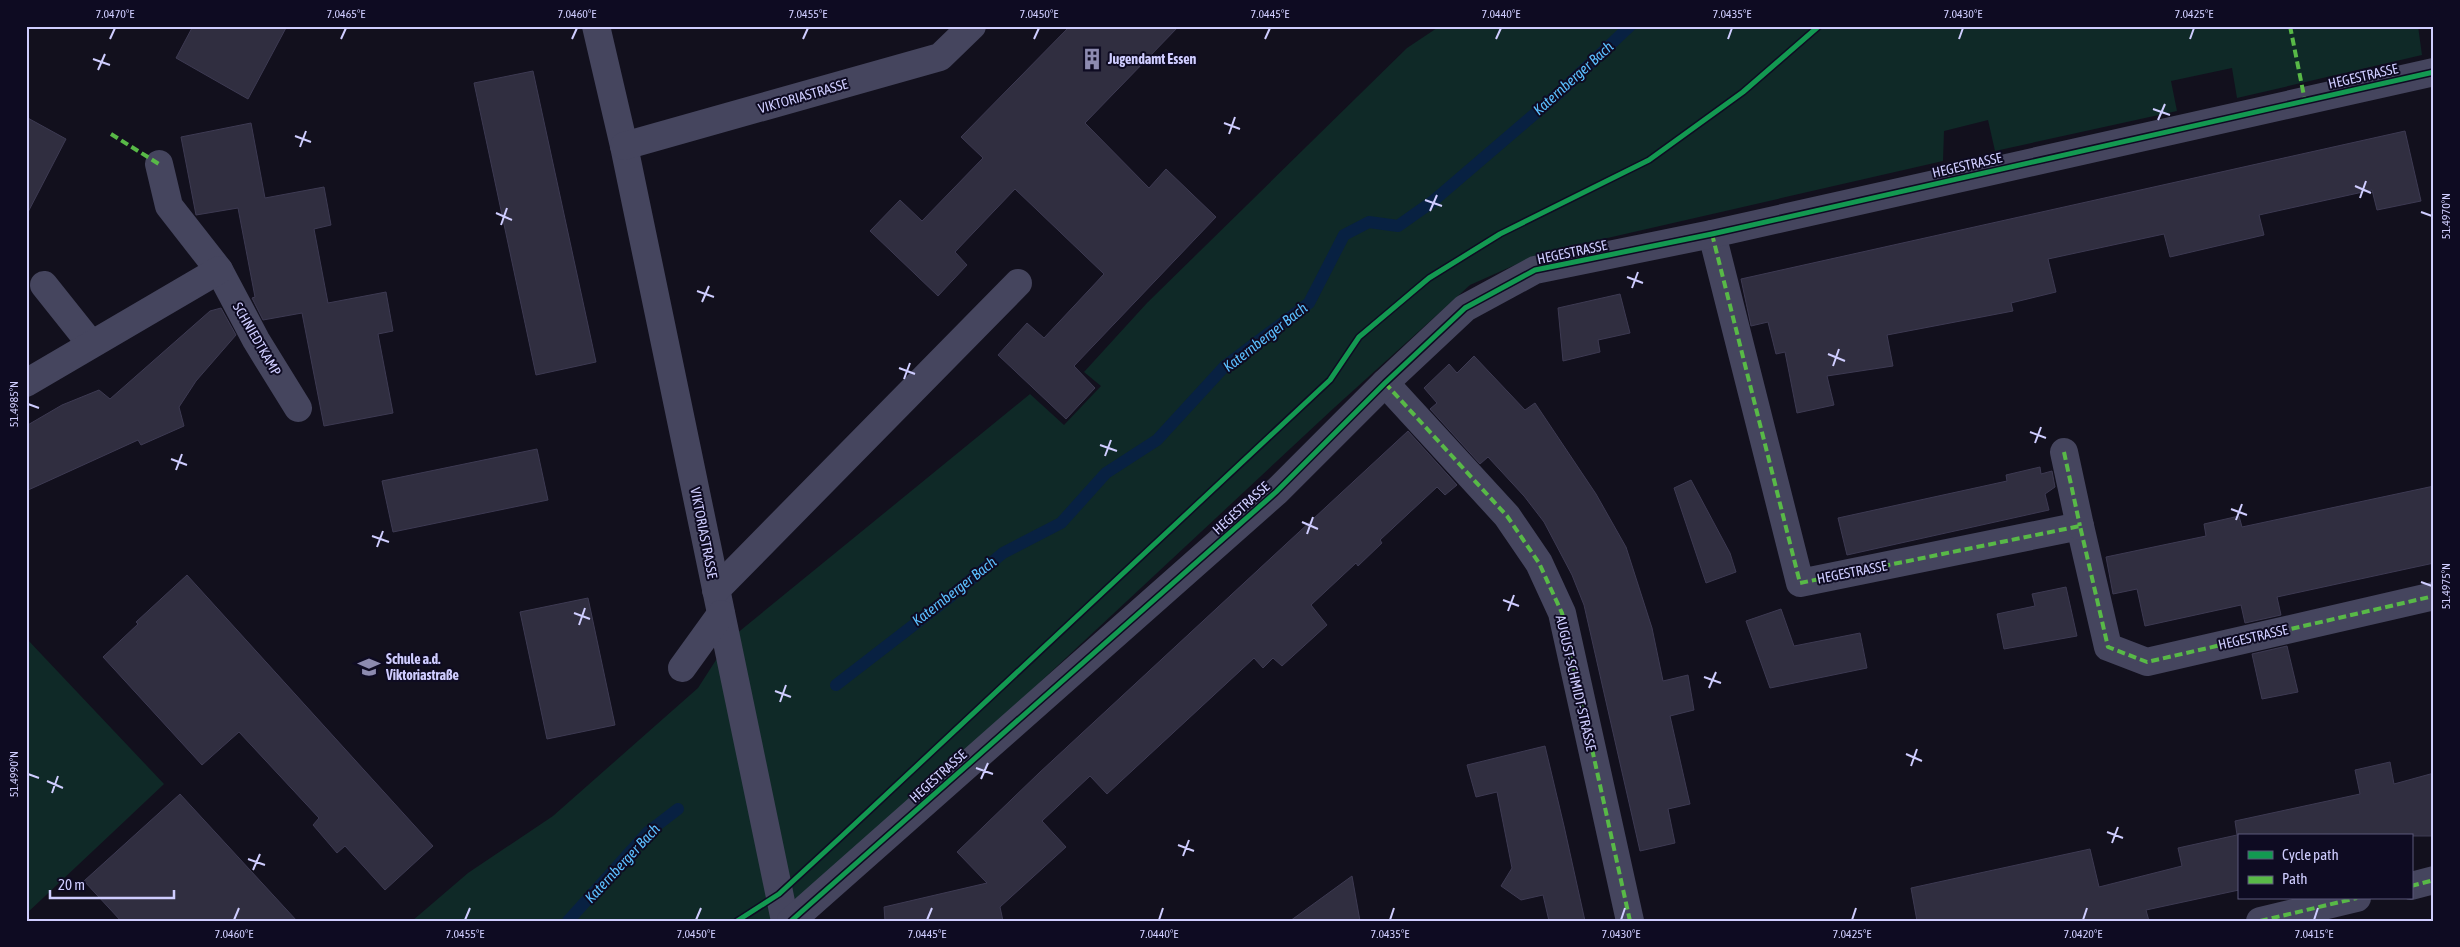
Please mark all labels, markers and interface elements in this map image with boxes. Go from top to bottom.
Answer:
text: 7.0470°E [96,7,134,21]
text: 7.0465°E [327,7,365,21]
text: 7.0460°E [558,7,596,21]
text: 7.0455°E [789,7,827,21]
text: 7.0450°E [1020,7,1058,21]
text: 7.0445°E [1251,7,1289,21]
text: 7.0440°E [1482,7,1520,21]
text: 7.0435°E [1713,7,1751,21]
text: 7.0430°E [1944,7,1982,21]
text: 7.0425°E [2175,7,2213,21]
water label: Katernberger Bach [1530,38,1616,118]
building icon: Jugendamt Essen [1079,46,1105,72]
place label: Jugendamt Essen [1107,51,1197,67]
street label: HEGESTRASSE [2327,60,2399,92]
street label: VIKTORIASTRASSE [756,76,850,116]
street label: HEGESTRASSE [1931,149,2003,181]
text: 51.4970°N [2439,193,2453,239]
street label: HEGESTRASSE [1536,237,1608,267]
water label: Katernberger Bach [1220,299,1310,375]
street label: SCHNIEDTKAMP [230,300,284,379]
text: 51.4985°N [7,381,21,427]
street label: HEGESTRASSE [1209,478,1273,538]
street label: VIKTORIASTRASSE [687,486,721,580]
water label: Katernberger Bach [909,553,999,629]
street label: HEGESTRASSE [1816,557,1888,587]
text: 51.4975°N [2439,563,2453,609]
street label: AUGUST-SCHMIDT-STRASSE [1553,613,1599,753]
street label: HEGESTRASSE [2217,621,2289,653]
place label: Schule a.d. Viktoriastraße [385,651,459,683]
school or university icon: Schule a.d. Viktoriastraße [356,654,382,680]
street label: HEGESTRASSE [906,746,970,806]
text: 51.4990°N [7,751,21,797]
water label: Katernberger Bach [581,820,663,906]
legend [2238,834,2412,900]
text: Cycle path [2282,846,2339,863]
scale bar [50,867,174,899]
text: Path [2282,870,2308,887]
text: 20 m [58,876,85,893]
text: 7.0460°E [215,927,253,941]
text: 7.0455°E [446,927,484,941]
text: 7.0450°E [677,927,715,941]
text: 7.0445°E [908,927,946,941]
text: 7.0440°E [1140,927,1178,941]
text: 7.0435°E [1371,927,1409,941]
text: 7.0430°E [1602,927,1640,941]
text: 7.0425°E [1833,927,1871,941]
text: 7.0420°E [2064,927,2102,941]
text: 7.0415°E [2295,927,2333,941]

